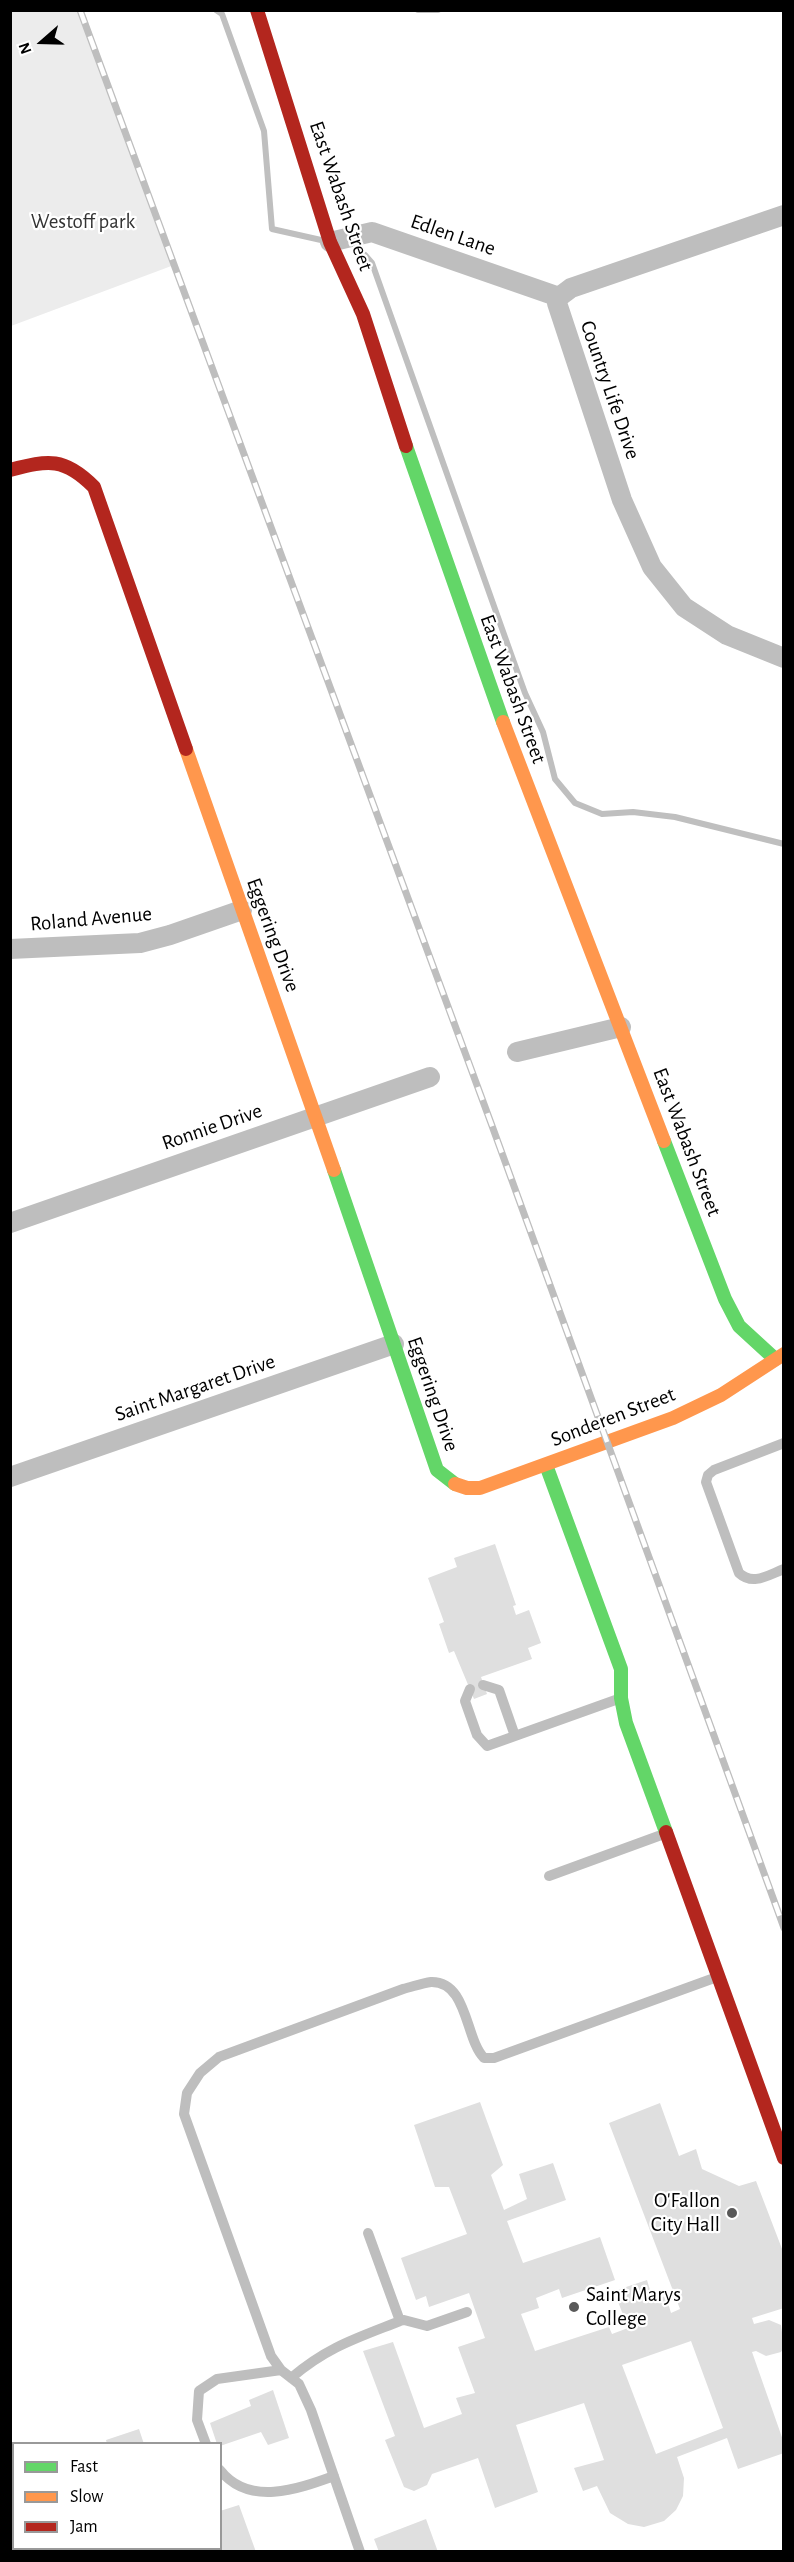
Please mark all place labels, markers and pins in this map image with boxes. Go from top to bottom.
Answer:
place label: O'Fallon City Hall [651,2188,720,2238]
marker: O'Fallon City Hall [725,2206,739,2220]
place label: Saint Marys College [586,2282,681,2332]
marker: Saint Marys College [567,2300,581,2314]

